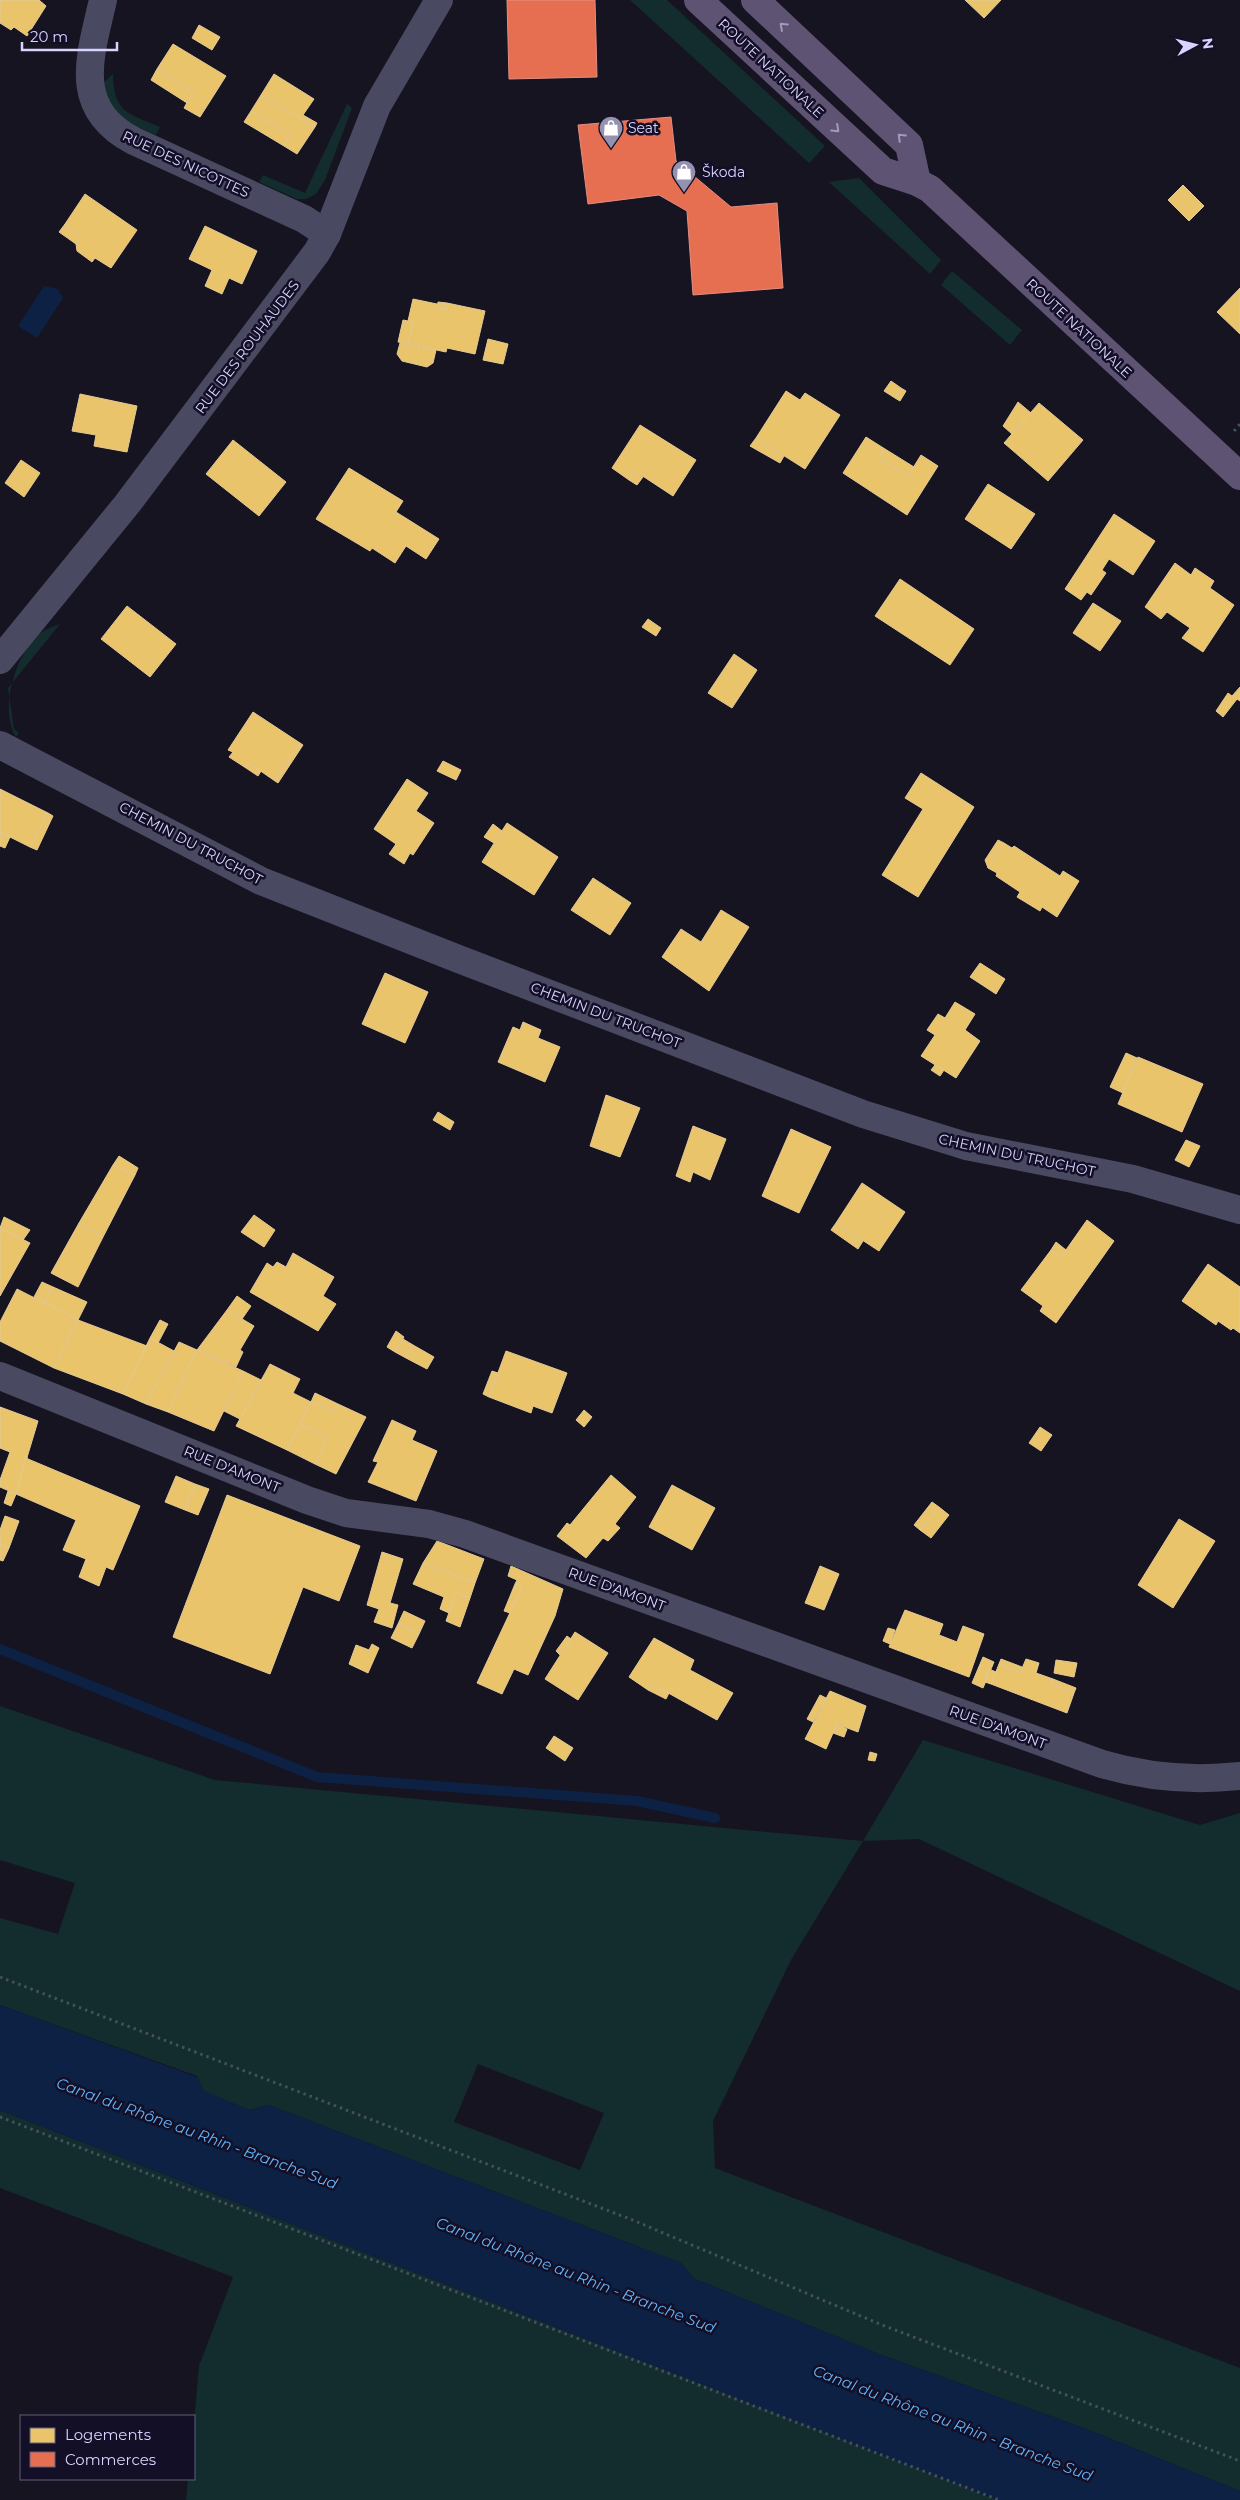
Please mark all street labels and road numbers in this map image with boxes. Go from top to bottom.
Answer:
street label: ROUTE NATIONALE [714,14,828,122]
street label: RUE DES NICOTTES [120,127,252,201]
street label: ROUTE NATIONALE [1022,274,1136,382]
street label: RUE DES ROUHAUDES [191,277,303,417]
street label: CHEMIN DU TRUCHOT [116,798,266,888]
street label: CHEMIN DU TRUCHOT [528,978,684,1052]
street label: CHEMIN DU TRUCHOT [937,1130,1097,1180]
street label: RUE D'AMONT [181,1441,283,1497]
street label: RUE D'AMONT [566,1563,668,1615]
street label: RUE D'AMONT [947,1701,1049,1753]

